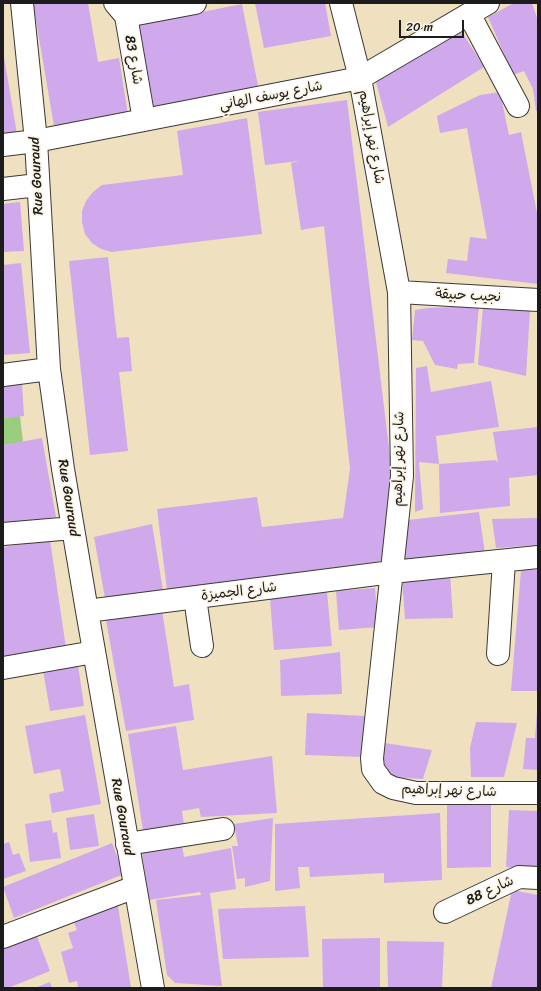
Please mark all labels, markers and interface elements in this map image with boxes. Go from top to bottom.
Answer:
scale bar [401,12,466,38]
text: 20 m [406,16,433,38]
street label: شارع 83 [120,34,146,86]
street label: شارع يوسف الهاني [218,78,324,114]
street label: شارع نهر إبراهيم [354,89,388,185]
street label: Rue Gouraud [27,137,47,215]
street label: نجيب حبيقة [435,286,501,306]
street label: شارع نهر إبراهيم [390,411,408,507]
street label: Rue Gouraud [54,458,82,538]
street label: شارع الجميزة [200,579,278,605]
street label: Rue Gouraud [107,777,137,857]
street label: شارع نهر إبراهيم [401,781,497,801]
street label: شارع 88 [463,873,517,909]

